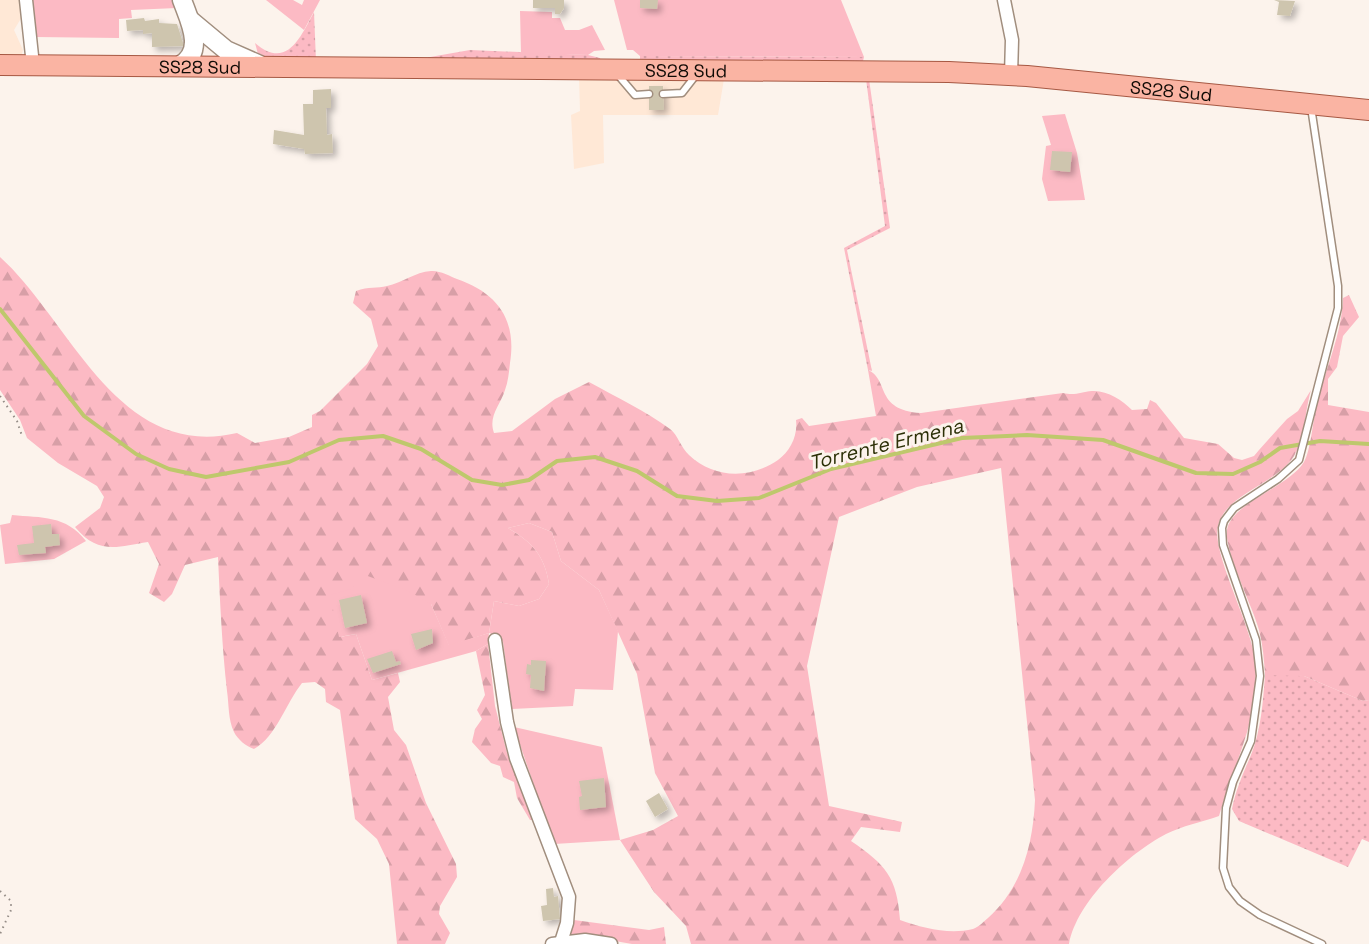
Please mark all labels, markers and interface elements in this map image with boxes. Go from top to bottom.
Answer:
street label: SS28 Sud [159,55,241,78]
street label: SS28 Sud [645,58,727,82]
street label: SS28 Sud [1129,75,1213,106]
water label: Torrente Ermena [806,412,966,476]

